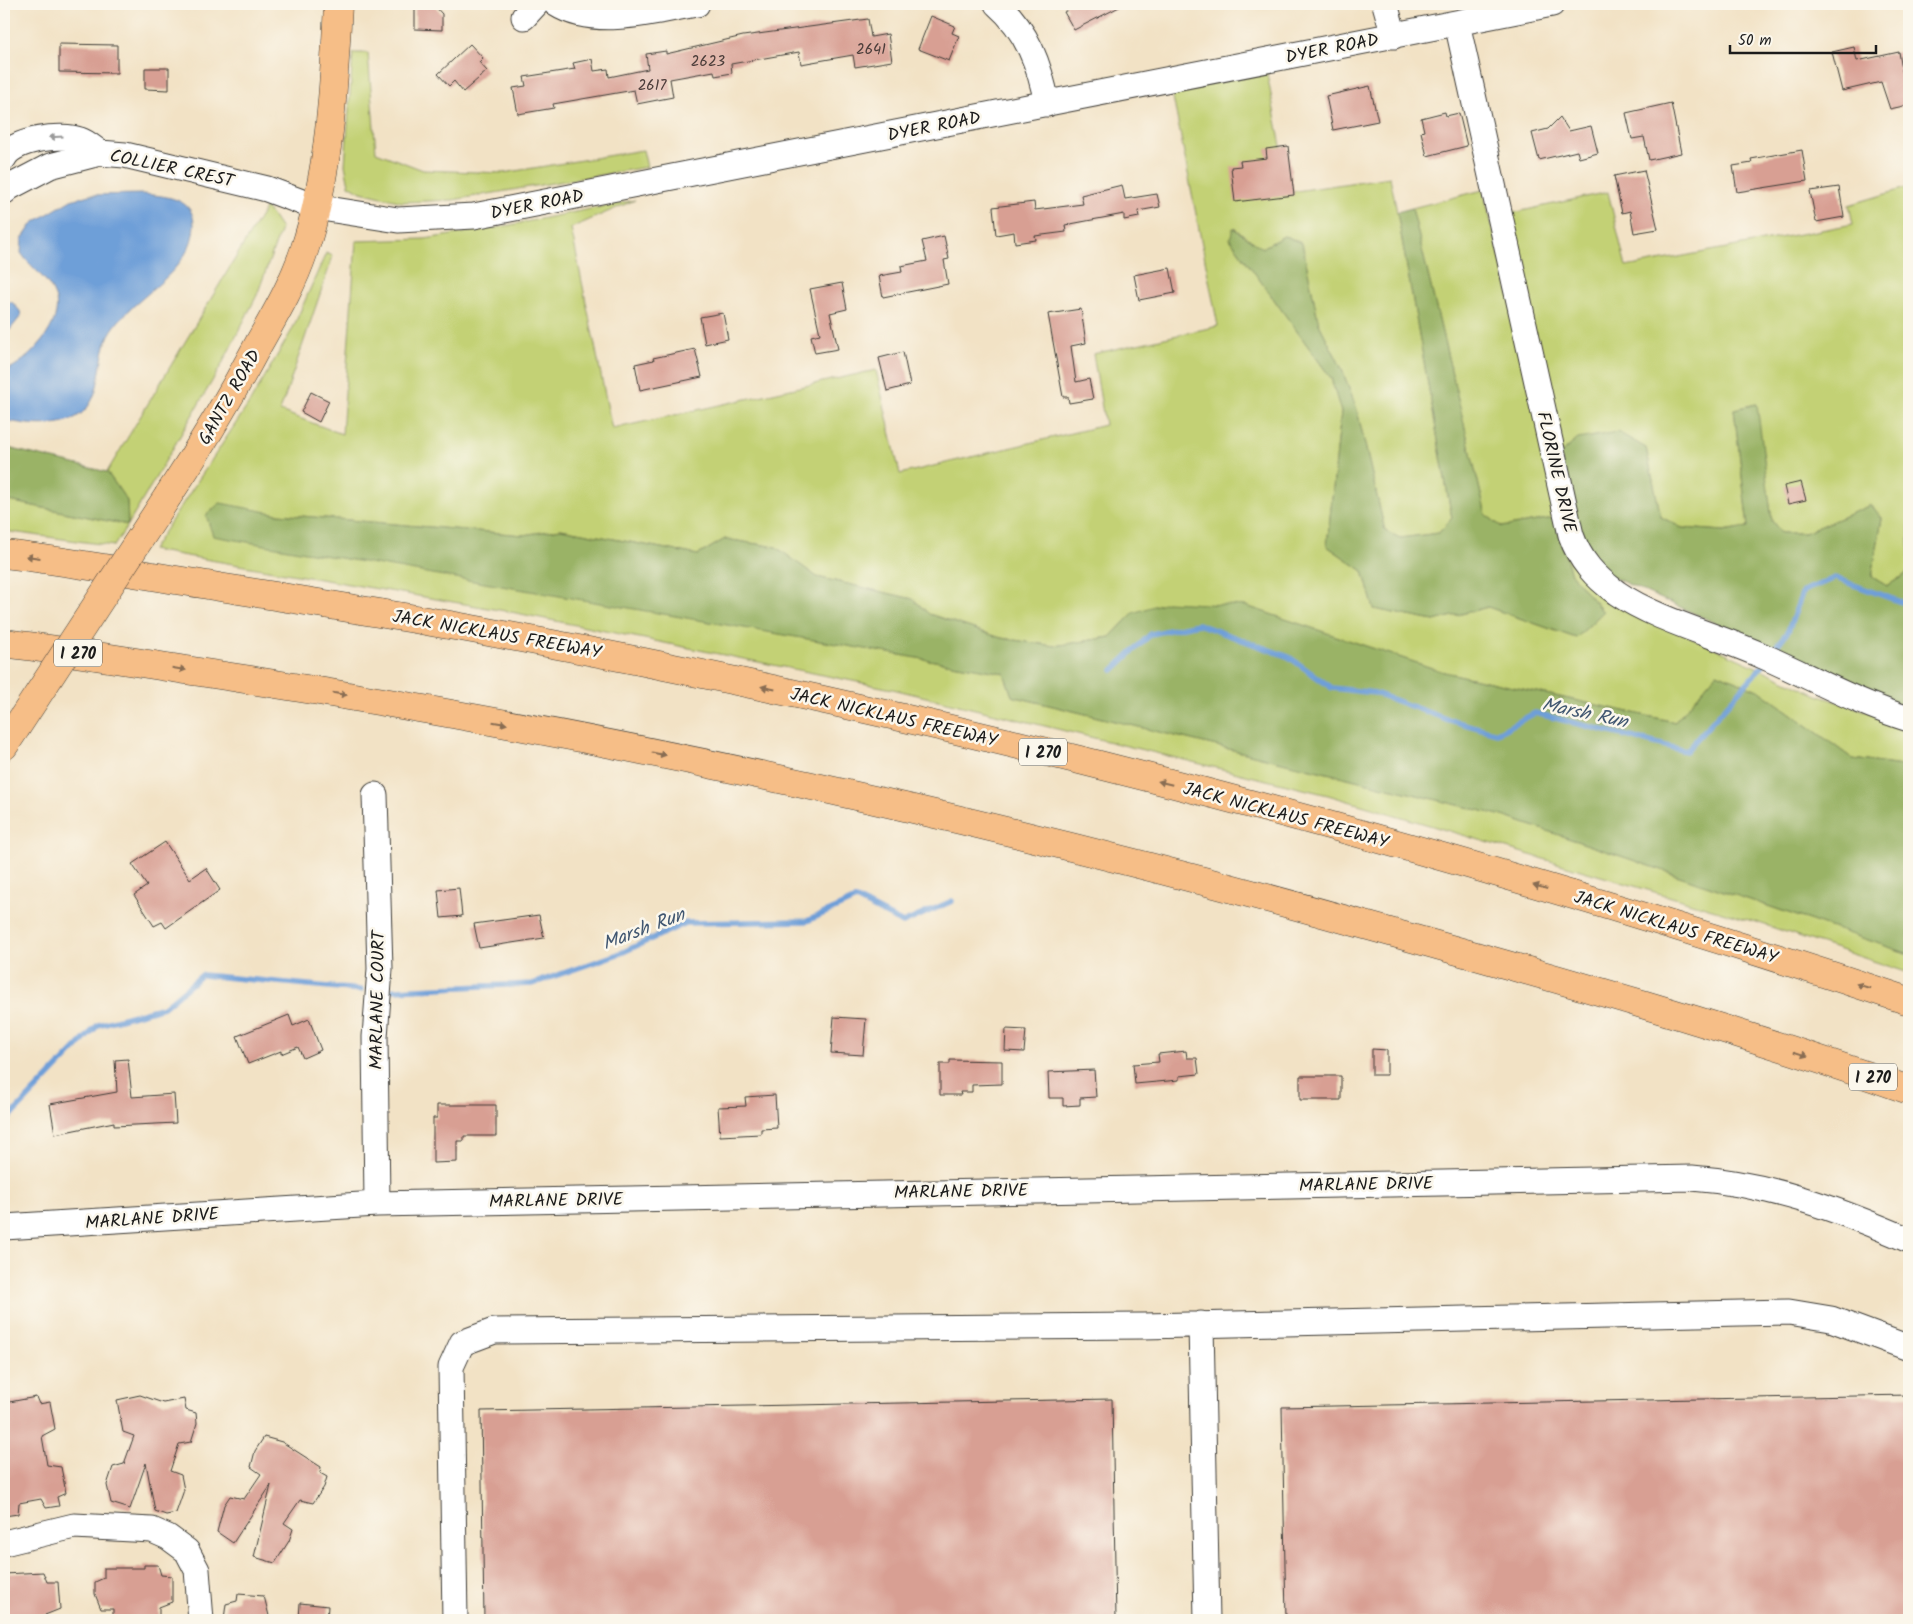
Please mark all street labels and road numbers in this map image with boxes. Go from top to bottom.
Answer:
street label: DYER ROAD [1283,26,1382,73]
street label: DYER ROAD [885,104,984,151]
street label: COLLIER CREST [107,142,238,197]
street label: DYER ROAD [488,182,587,229]
street label: GANTZ ROAD [191,344,270,451]
street label: FLORINE DRIVE [1527,409,1584,537]
street label: JACK NICKLAUS FREEWAY [390,603,604,668]
road number: I 270 [54,640,102,666]
street label: JACK NICKLAUS FREEWAY [787,681,1001,757]
road number: I 270 [1019,739,1067,766]
street label: JACK NICKLAUS FREEWAY [1180,775,1392,858]
street label: JACK NICKLAUS FREEWAY [1570,884,1782,973]
street label: MARLANE COURT [363,929,394,1070]
road number: I 270 [1849,1064,1897,1090]
street label: MARLANE DRIVE [1299,1170,1434,1201]
street label: MARLANE DRIVE [894,1177,1029,1208]
street label: MARLANE DRIVE [489,1186,624,1217]
street label: MARLANE DRIVE [84,1200,221,1239]

